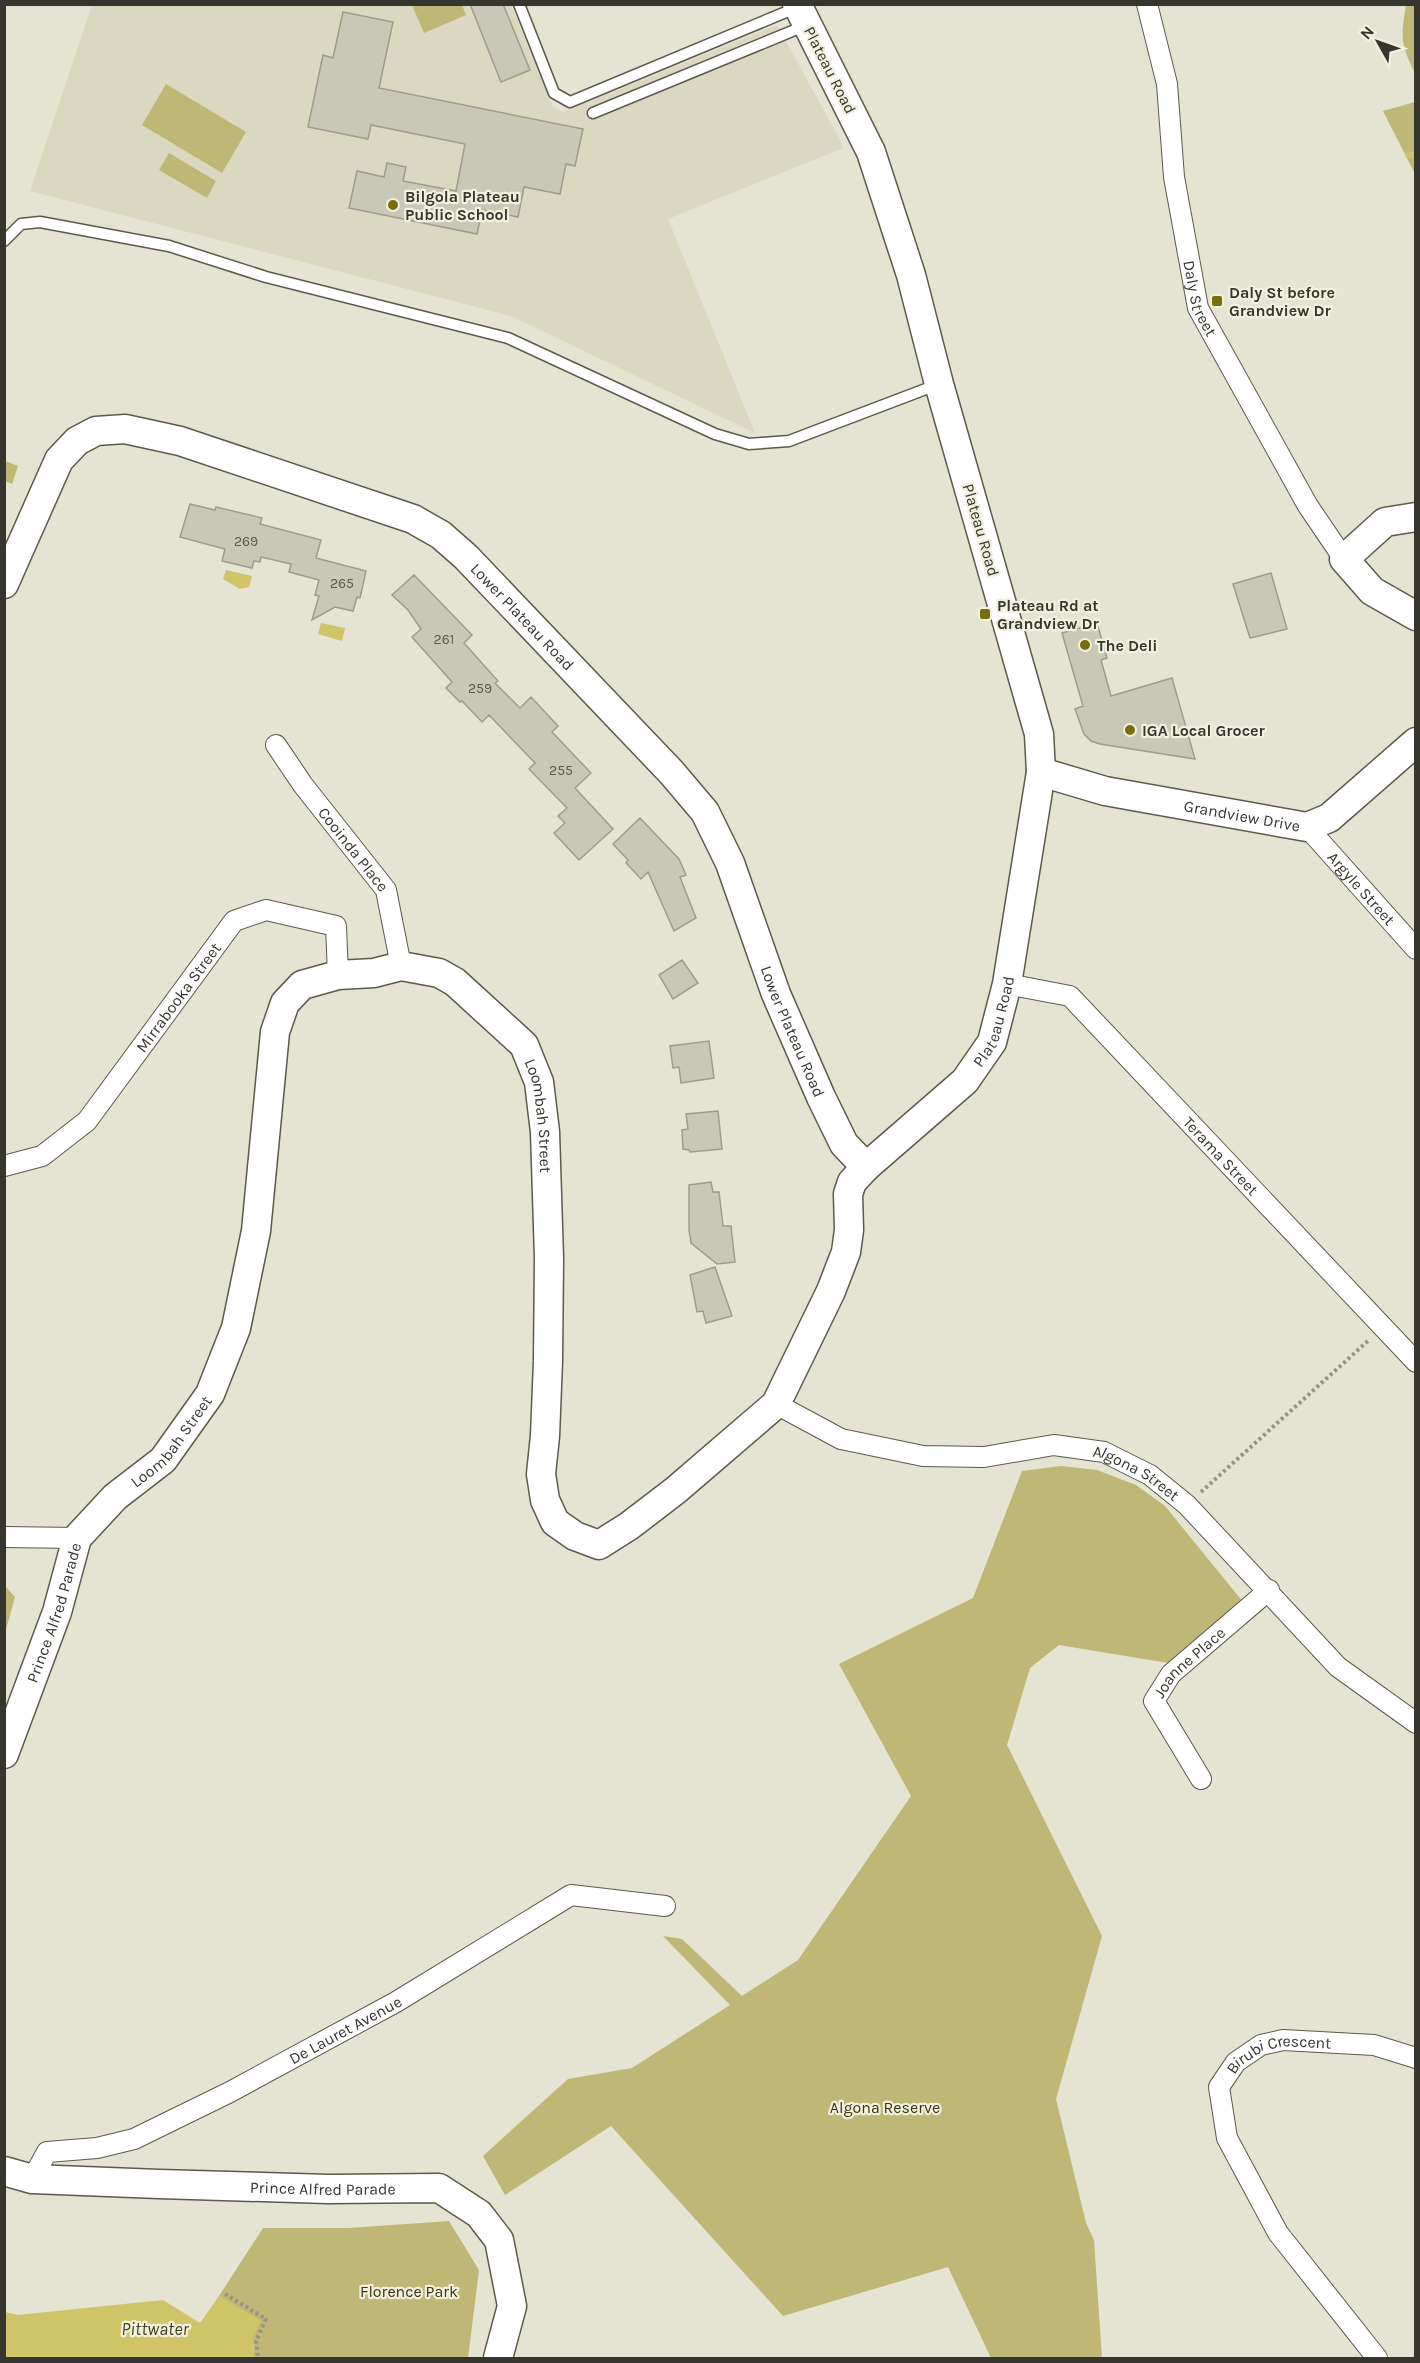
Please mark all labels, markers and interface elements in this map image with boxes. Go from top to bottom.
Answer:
north arrow [1348,12,1408,72]
text: N [1356,22,1378,43]
street label: Plateau Road [800,23,860,117]
place label: Bilgola Plateau Public School [405,187,520,224]
marker: Bilgola Plateau Public School [386,198,400,212]
street label: Daly Street [1180,259,1221,339]
place label: Daly St before Grandview Dr [1229,283,1335,320]
marker: Daly St before Grandview Dr [1210,294,1224,308]
street label: Plateau Road [959,481,1003,579]
house number: 269 [234,533,258,550]
street label: Lower Plateau Road [467,559,578,674]
house number: 265 [330,575,354,592]
place label: Plateau Rd at Grandview Dr [997,596,1099,633]
marker: Plateau Rd at Grandview Dr [978,607,992,621]
house number: 261 [434,631,454,648]
place label: The Deli [1097,636,1158,655]
marker: The Deli [1078,638,1092,652]
house number: 259 [468,680,492,697]
place label: IGA Local Grocer [1142,721,1266,740]
marker: IGA Local Grocer [1123,723,1137,737]
house number: 255 [549,762,573,779]
street label: Grandview Drive [1182,796,1302,835]
street label: Cooinda Place [314,803,393,895]
street label: Argyle Street [1324,848,1399,929]
street label: Mirrabooka Street [131,939,225,1056]
street label: Lower Plateau Road [757,963,829,1100]
street label: Plateau Road [968,975,1018,1070]
street label: Loombah Street [521,1056,556,1173]
street label: Terama Street [1179,1112,1263,1199]
street label: Loombah Street [127,1392,215,1491]
street label: Algona Street [1092,1441,1183,1505]
street label: Prince Alfred Parade [22,1541,85,1685]
street label: Joanne Place [1149,1623,1229,1701]
street label: De Lauret Avenue [286,1991,405,2068]
street label: Birubi Crescent [1222,2030,1332,2077]
park label: Algona Reserve [830,2098,940,2117]
street label: Prince Alfred Parade [250,2177,396,2199]
park label: Florence Park [360,2282,458,2301]
water label: Pittwater [121,2318,190,2340]

